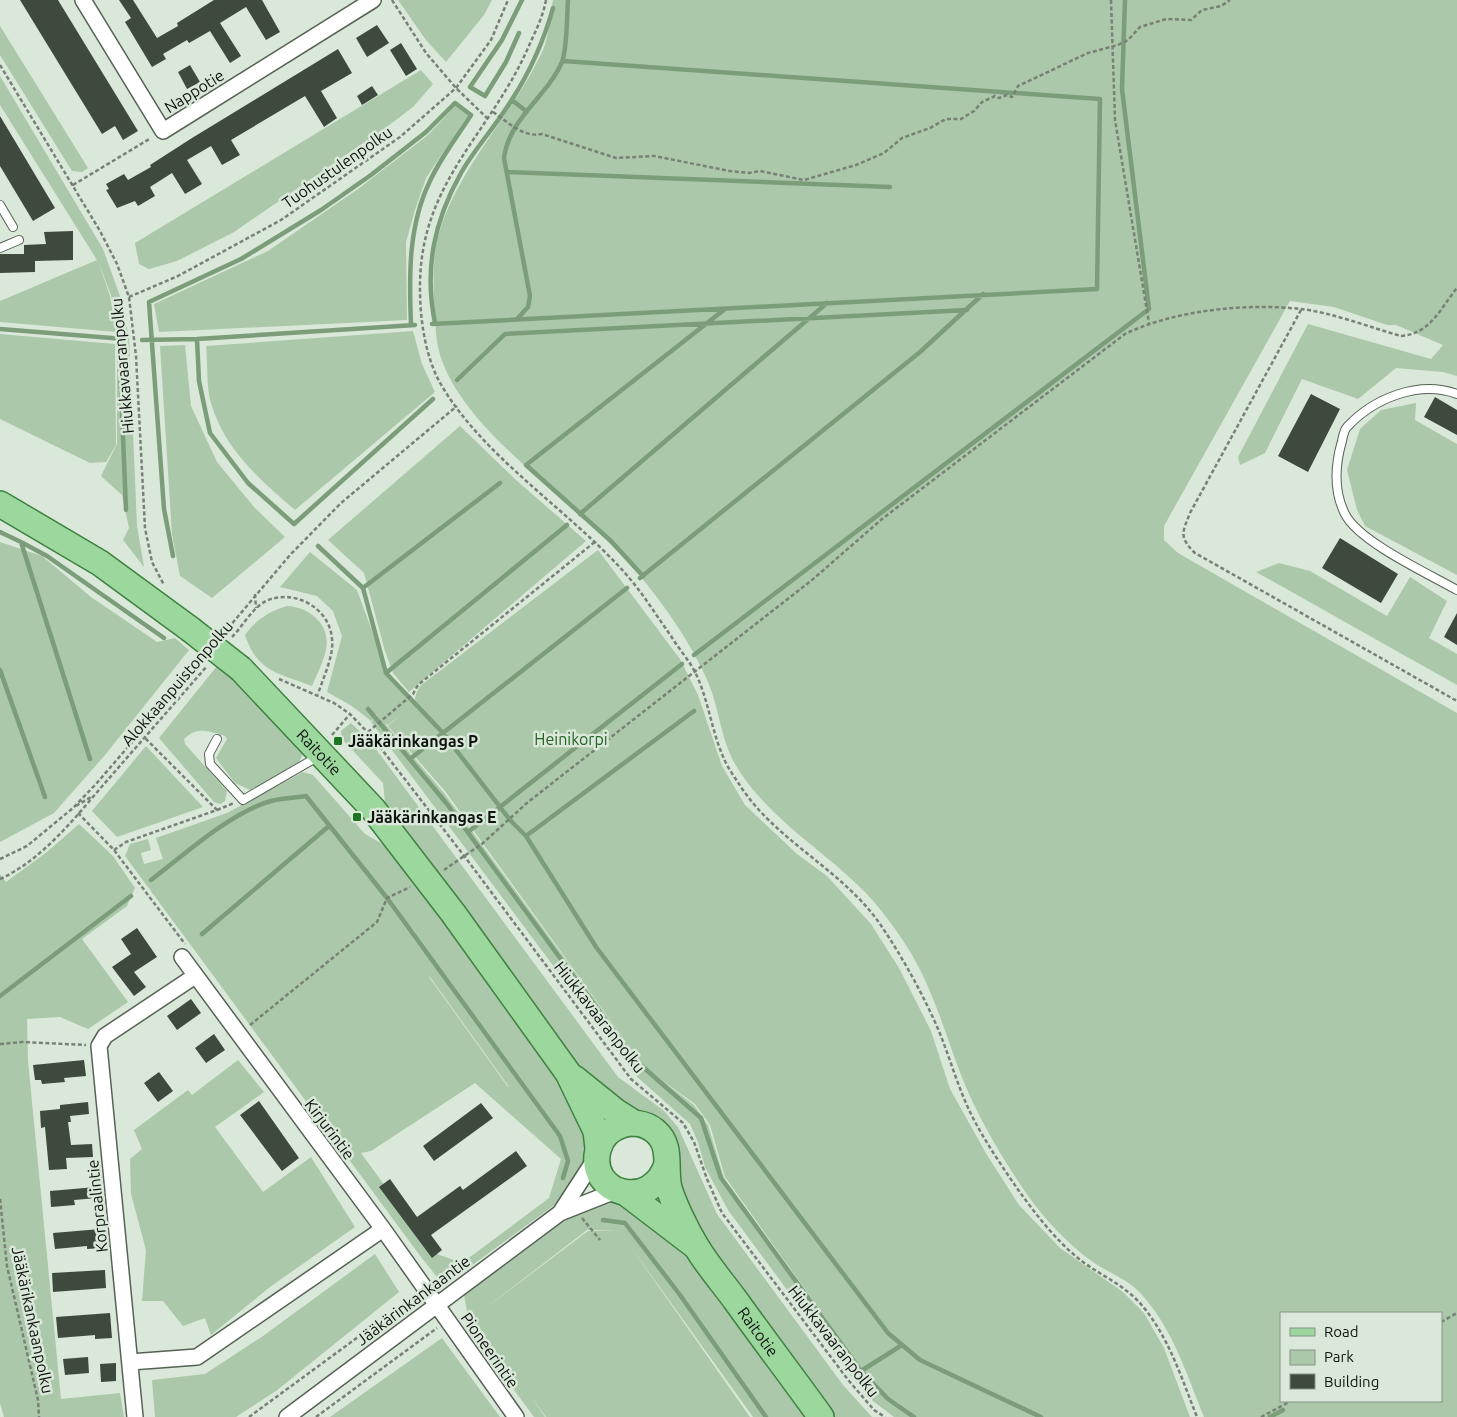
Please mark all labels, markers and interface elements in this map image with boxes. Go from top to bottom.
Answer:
street label: Nappotie [161,66,227,116]
street label: Tuohustulenpolku [279,122,395,212]
street label: Hiukkavaaranpolku [107,297,137,435]
street label: Alokkaanpuistonpolku [118,617,236,749]
street label: Raitotie [293,725,345,779]
park label: Heinikorpi [534,730,608,748]
place label: Jääkärinkangas P [348,732,478,750]
marker: Jääkärinkangas P [332,735,344,747]
place label: Jääkärinkangas E [367,808,497,826]
marker: Jääkärinkangas E [351,811,363,823]
street label: Hiukkavaaranpolku [551,958,649,1076]
street label: Kirjurintie [301,1095,359,1163]
street label: Korpraalintie [83,1159,111,1253]
street label: Jääkärikankaanpolku [9,1245,57,1395]
street label: Jääkärinkankaantie [353,1251,473,1349]
street label: Hiukkavaaranpolku [785,1282,883,1400]
street label: Raitotie [734,1303,782,1360]
street label: Pioneerintie [457,1309,523,1391]
legend [1280,1312,1442,1402]
text: Road [1324,1323,1359,1340]
text: Park [1324,1348,1354,1365]
text: Building [1324,1373,1379,1390]

